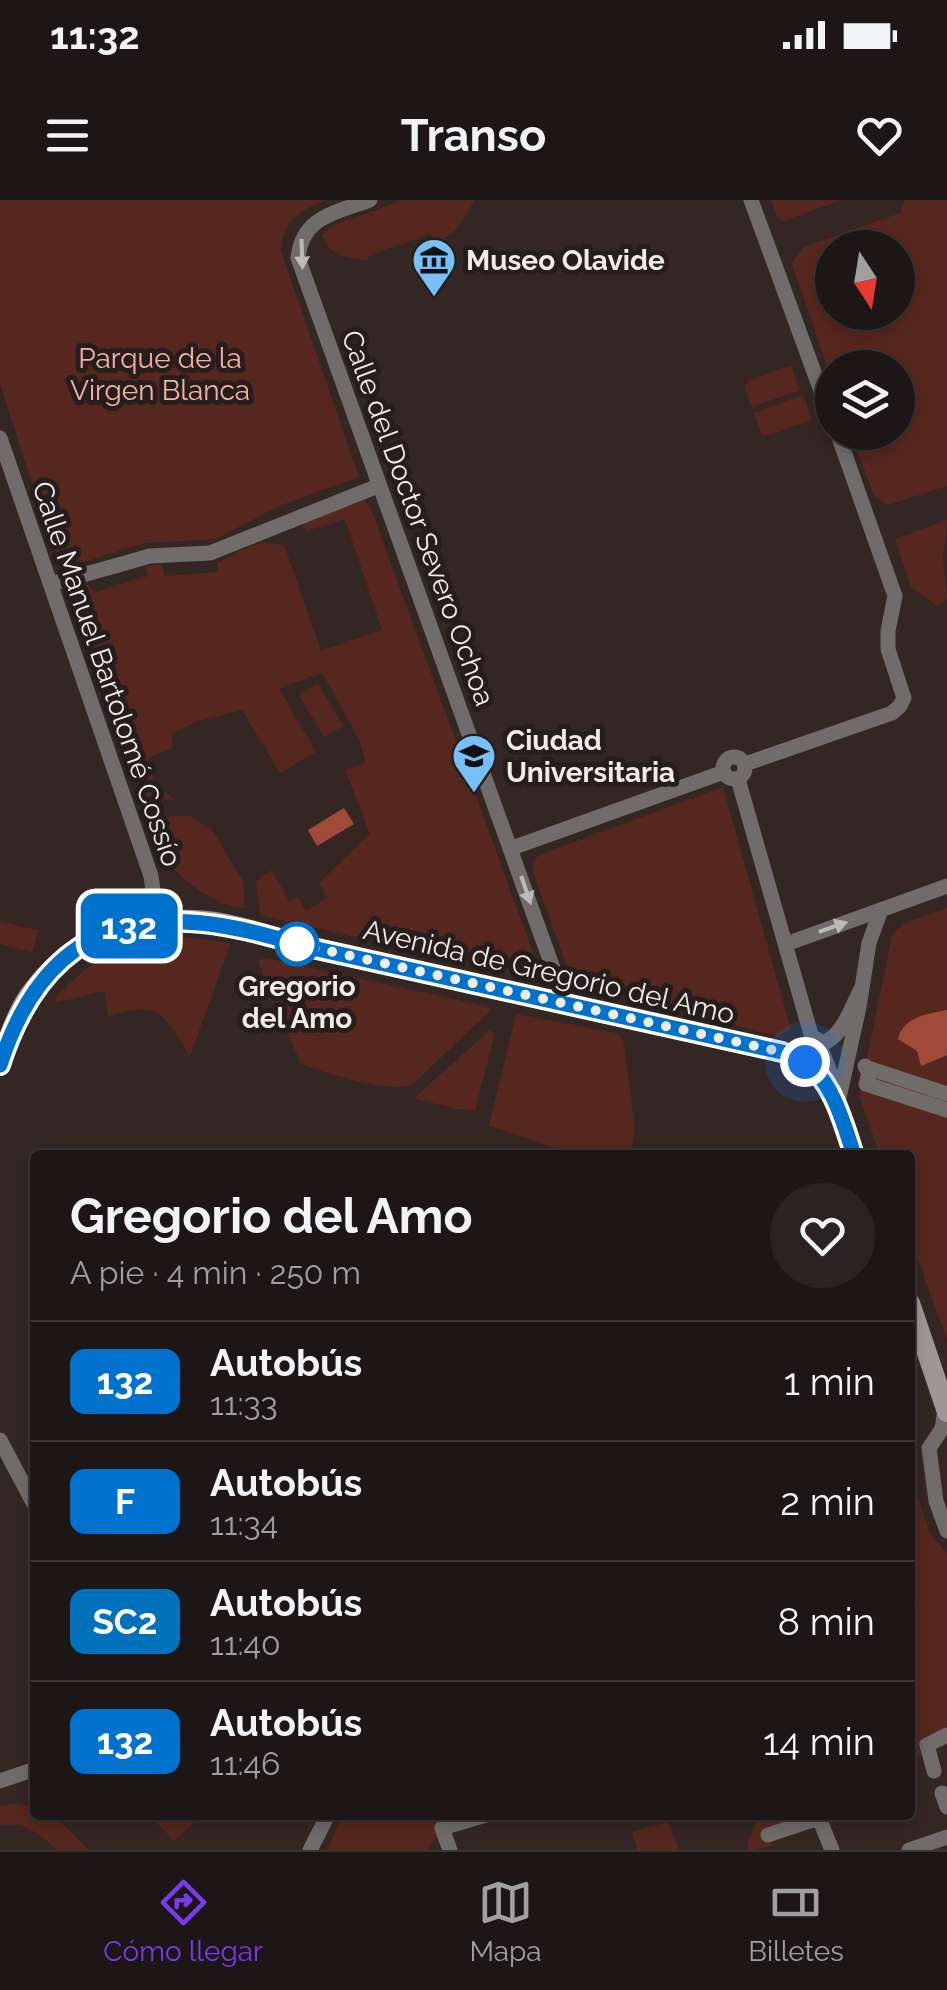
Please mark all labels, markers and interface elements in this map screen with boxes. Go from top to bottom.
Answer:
text: 11:32 [50,13,140,58]
icon: menu [40,108,95,163]
icon: heart [852,108,907,163]
text: Transo [401,109,546,162]
north arrow [815,230,915,330]
map controls [815,230,915,450]
museum icon: Museo Olavide [411,237,457,298]
one-way arrow [295,239,311,270]
place label: Museo Olavide [466,244,665,277]
street label: Calle del Doctor Severo Ochoa [335,326,501,710]
park label: Parque de la Virgen Blanca [70,342,250,407]
button: layers [815,350,915,450]
street label: Calle Manuel Bartolomé Cossío [25,477,189,871]
place label: Ciudad Universitaria [506,724,675,789]
school or university icon: Ciudad Universitaria [451,733,497,794]
one-way arrow [519,875,534,905]
line badge: 132 [72,894,186,958]
text: 132 [101,906,157,947]
street label: Avenida de Gregorio del Amo [360,913,738,1031]
one-way arrow [819,919,849,934]
marker: Gregorio del Amo [276,923,318,965]
place label: Gregorio del Amo [238,970,356,1035]
your location [780,1037,830,1087]
button: heart [770,1183,875,1288]
text: Gregorio del Amo [70,1188,472,1244]
text: A pie · 4 min · 250 m [70,1254,361,1291]
text: Autobús [210,1340,362,1385]
text: 1 min [784,1359,875,1404]
text: 132 [97,1361,153,1402]
text: 11:33 [210,1385,278,1422]
text: Autobús [210,1460,362,1505]
text: 2 min [780,1479,875,1524]
text: F [115,1481,135,1522]
text: 11:34 [210,1505,278,1542]
text: Autobús [210,1580,362,1625]
text: 8 min [777,1599,875,1644]
text: SC2 [92,1601,158,1642]
text: 11:40 [210,1625,280,1662]
text: Autobús [210,1700,362,1745]
text: 14 min [763,1719,875,1764]
text: 132 [97,1721,153,1762]
text: 11:46 [210,1745,280,1782]
tab: Cómo llegar [103,1875,263,1968]
tab: Mapa [469,1875,542,1968]
tab: Billetes [748,1875,844,1968]

